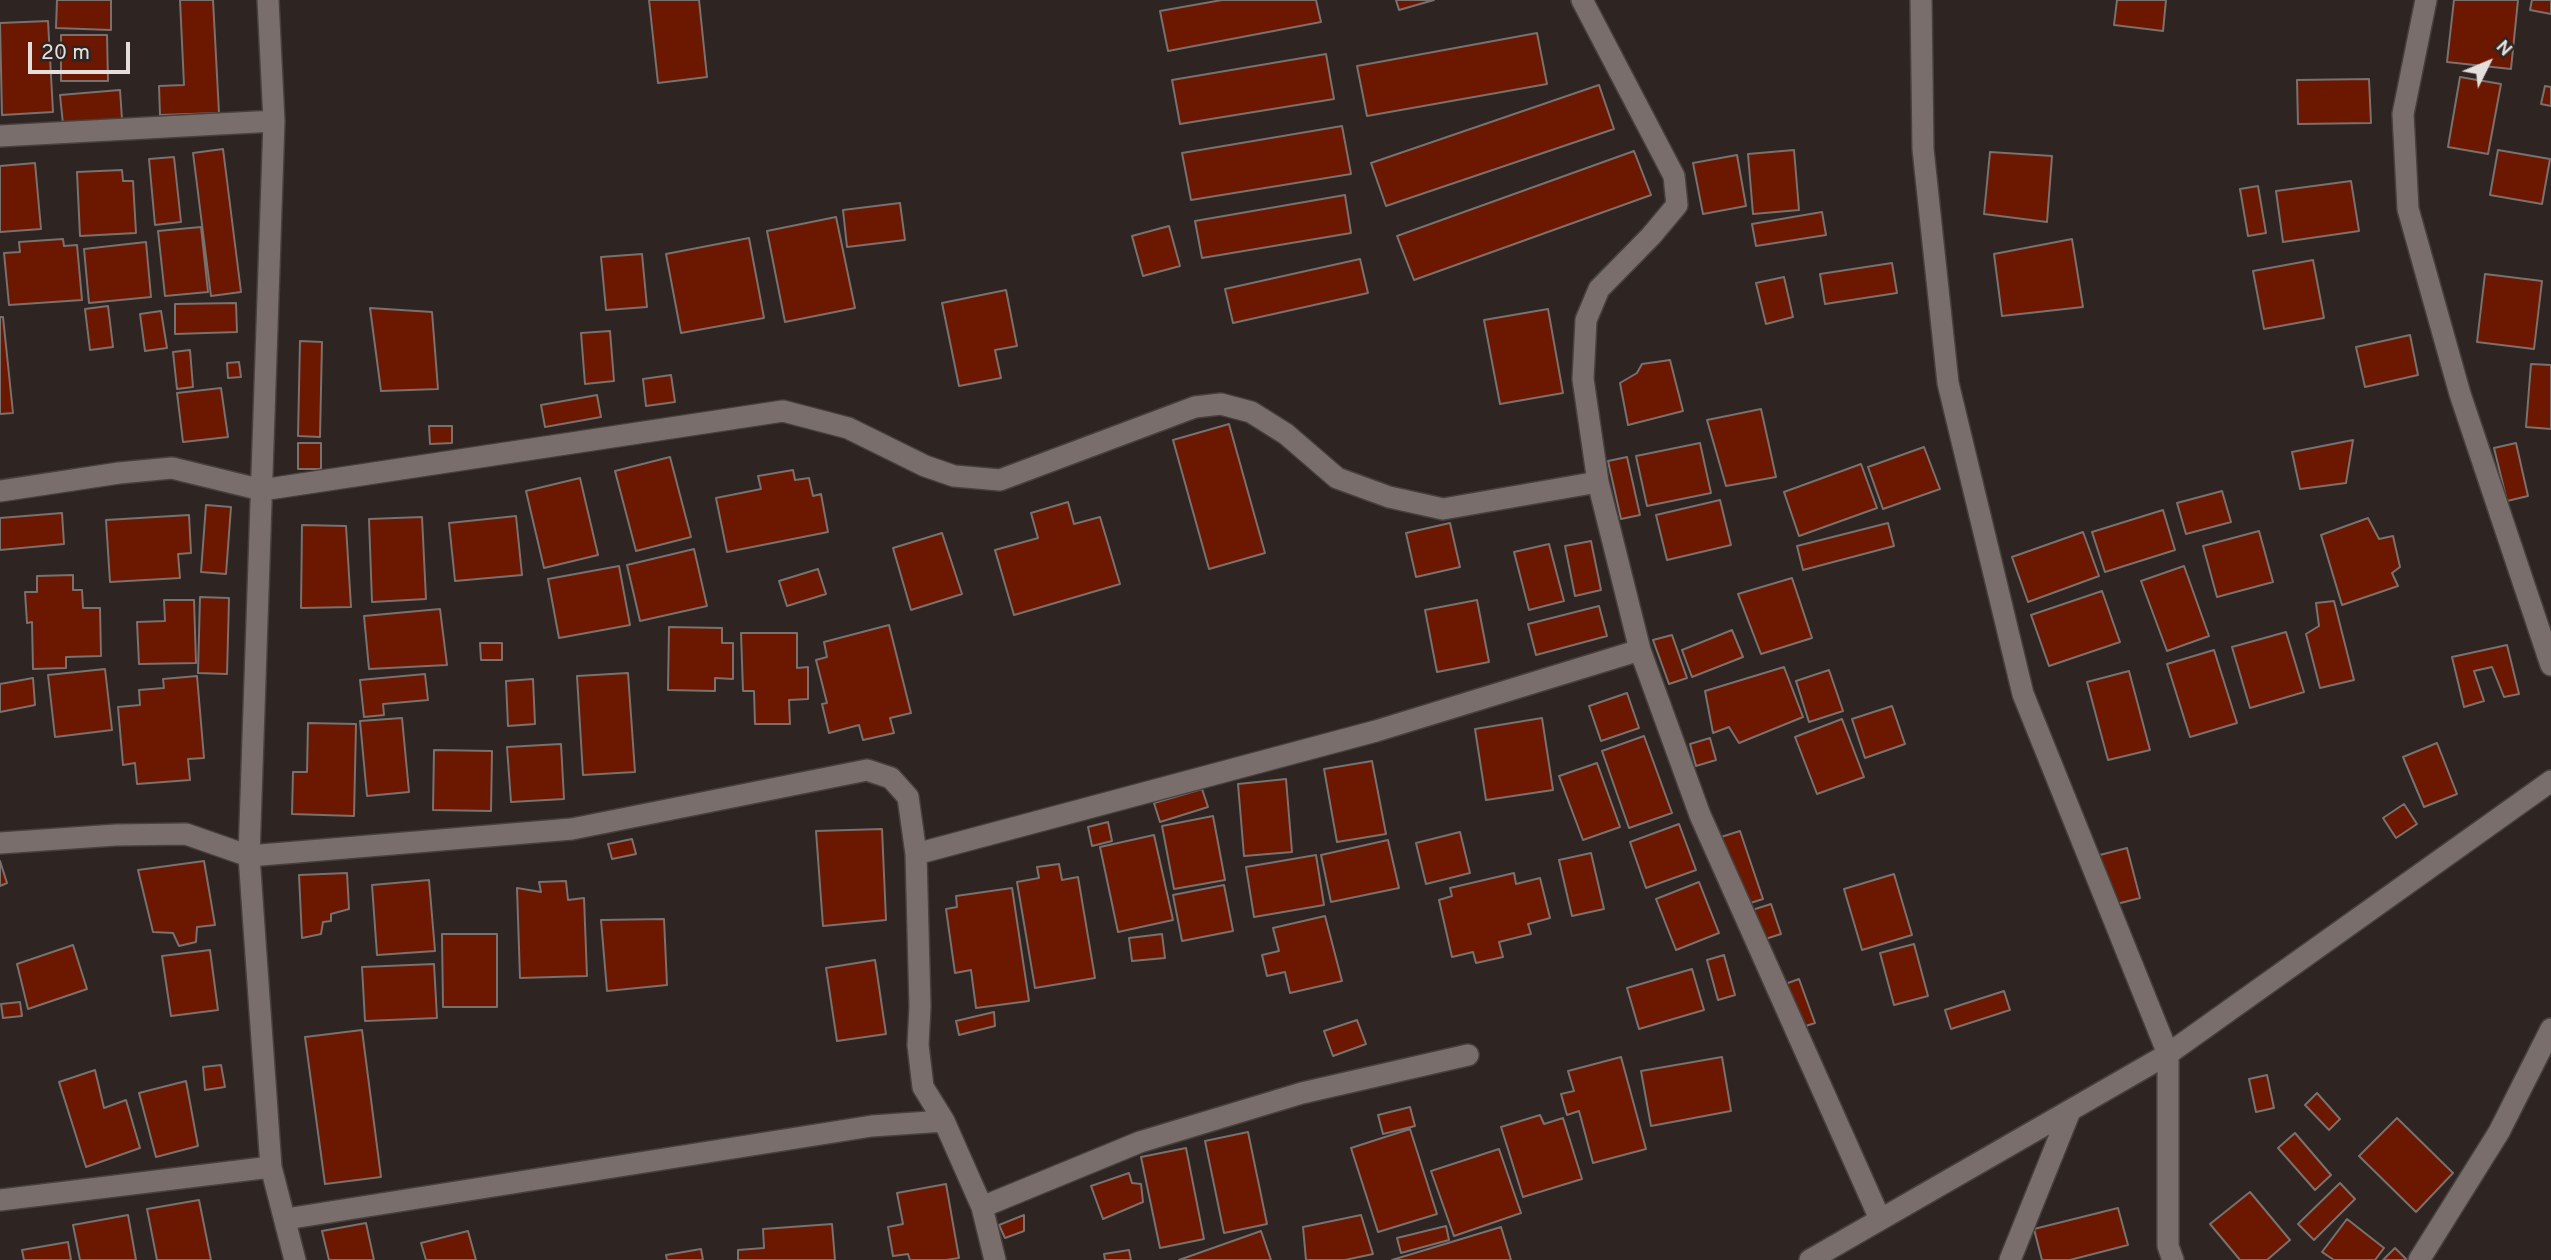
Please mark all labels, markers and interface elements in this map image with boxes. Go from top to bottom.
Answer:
scale bar [32,28,133,72]
north arrow [2453,28,2523,98]
text: N [2490,36,2517,62]
text: 20 m [41,40,90,67]

